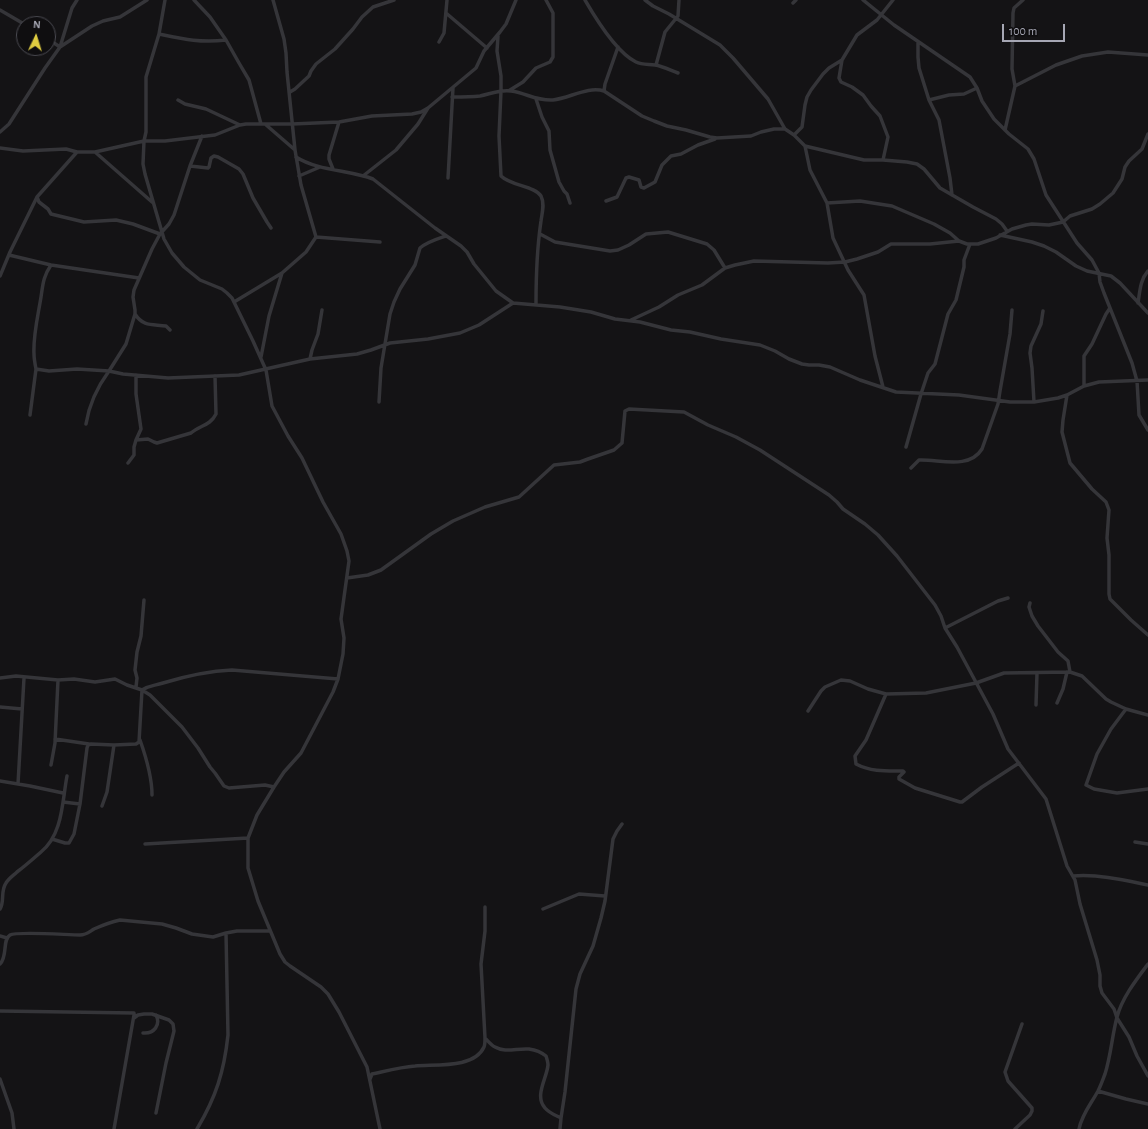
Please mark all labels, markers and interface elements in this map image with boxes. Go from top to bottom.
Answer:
north arrow [16,16,56,56]
scale bar [1004,16,1067,42]
text: N [33,19,41,30]
text: 100 m [1009,25,1037,37]

